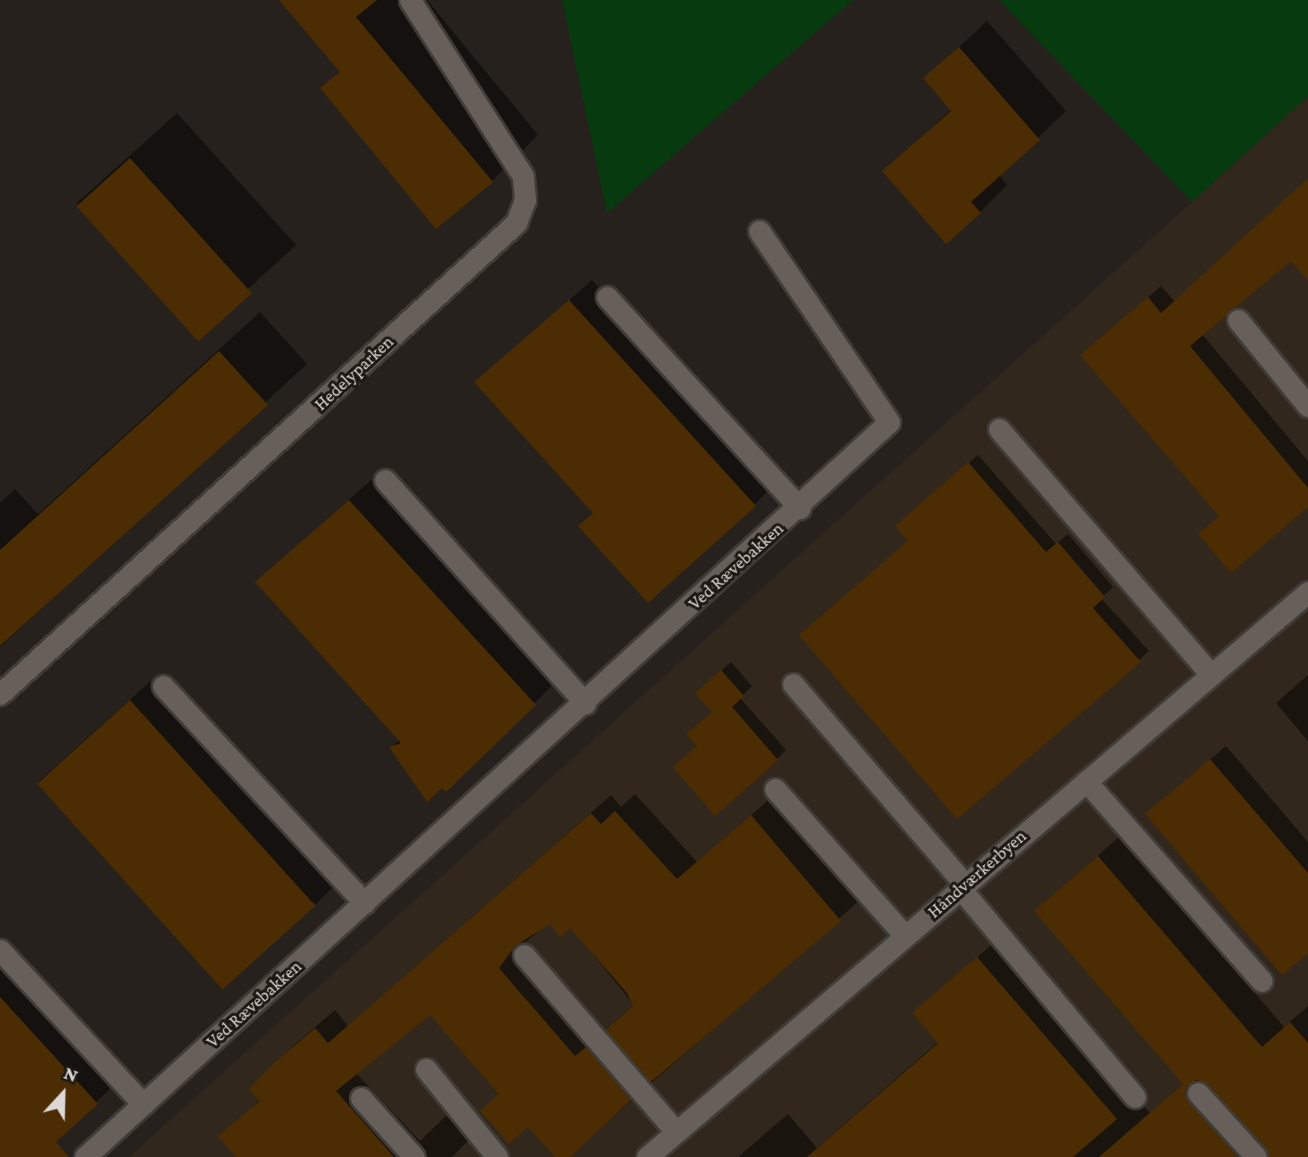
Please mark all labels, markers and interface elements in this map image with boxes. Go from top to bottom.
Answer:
street label: Hedelyparken [310,331,398,415]
street label: Ved Rævebakken [684,518,788,614]
street label: Håndværkerbyen [923,825,1031,923]
street label: Ved Rævebakken [202,956,306,1052]
north arrow [28,1059,98,1129]
text: N [61,1062,81,1086]

